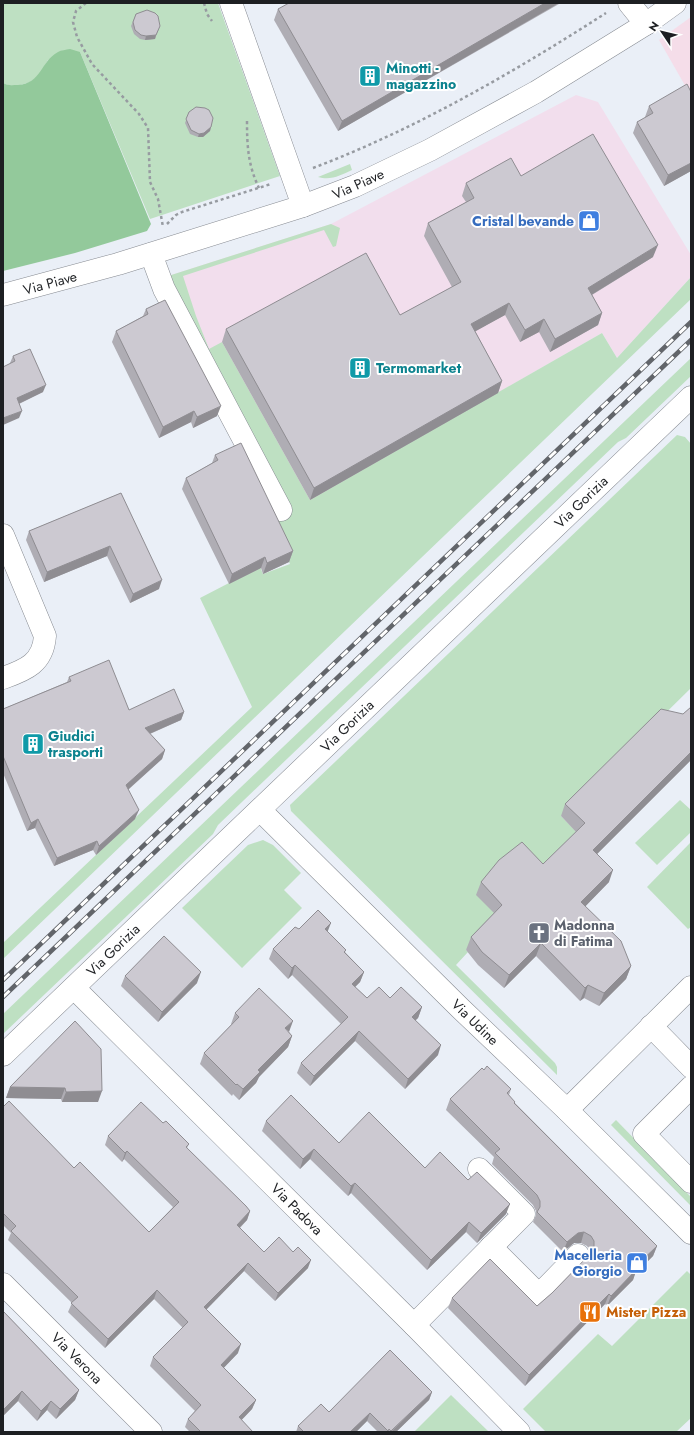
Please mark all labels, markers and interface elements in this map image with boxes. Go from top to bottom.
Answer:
north arrow [642,12,682,52]
text: N [645,18,663,34]
place label: Minotti - magazzino [386,58,456,94]
building icon: Minotti - magazzino [357,63,383,89]
street label: Via Piave [329,164,387,204]
shop icon: Cristal bevande [576,208,602,234]
place label: Cristal bevande [472,211,574,231]
street label: Via Piave [21,266,79,300]
building icon: Termomarket [347,355,373,381]
place label: Termomarket [376,358,462,378]
street label: Via Gorizia [550,471,612,533]
street label: Via Gorizia [316,695,378,757]
place label: Giudici trasporti [48,726,103,762]
building icon: Giudici trasporti [20,731,46,757]
place label: Madonna di Fatima [554,915,615,951]
street label: Via Gorizia [82,919,144,981]
church icon: Madonna di Fatima [526,920,552,946]
street label: Via Udine [447,994,503,1050]
street label: Via Padova [267,1179,327,1239]
place label: Macelleria Giorgio [554,1245,622,1281]
shop icon: Macelleria Giorgio [624,1250,650,1276]
restaurant icon: Mister Pizza [577,1299,603,1325]
place label: Mister Pizza [606,1302,686,1322]
street label: Via Verona [47,1328,107,1388]

